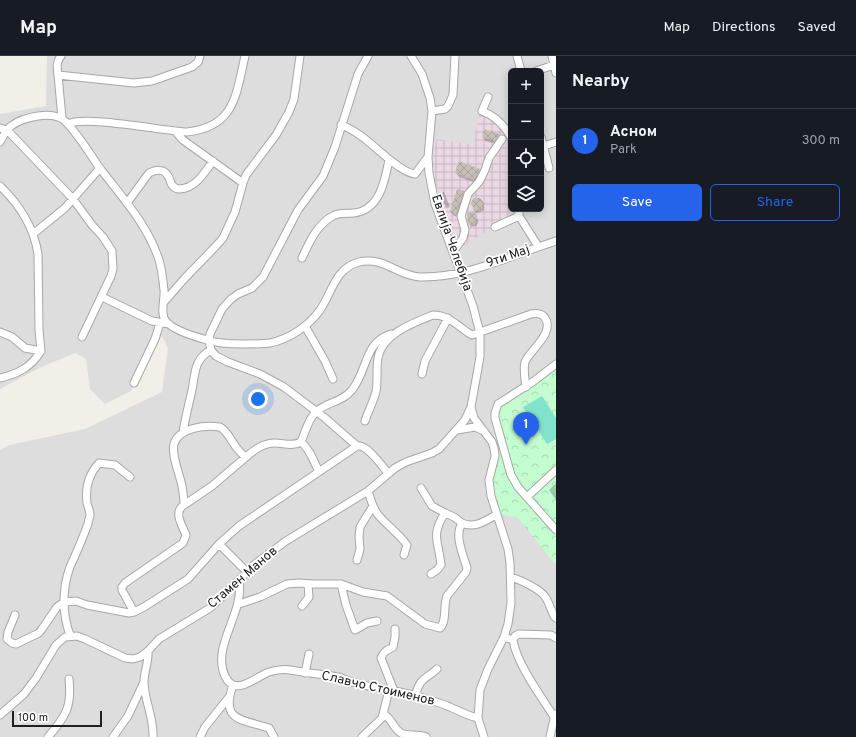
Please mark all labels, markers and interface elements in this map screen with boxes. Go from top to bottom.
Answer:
text: Map [20,16,57,40]
text: Map [664,19,690,36]
text: Directions [712,19,776,36]
text: Saved [798,19,836,36]
map controls [508,68,544,212]
button: + [508,68,544,104]
text: Nearby [572,71,629,93]
button: − [508,104,544,140]
text: Асном [610,123,657,142]
text: 1 [582,133,588,149]
text: 300 m [802,133,840,149]
button: locate [508,140,544,176]
text: Park [610,142,637,158]
button: layers [508,176,544,212]
button: Save [572,184,702,221]
button: Share [710,184,840,221]
street label: Евлија Челебија [427,193,475,293]
street label: 9ти Мај [484,242,532,272]
your location [248,389,268,409]
pin: 1 [513,412,539,445]
street label: Стамен Манов [205,543,281,613]
street label: Славчо Стоименов [320,668,436,710]
scale bar [12,709,102,728]
text: 100 m [18,711,48,725]

